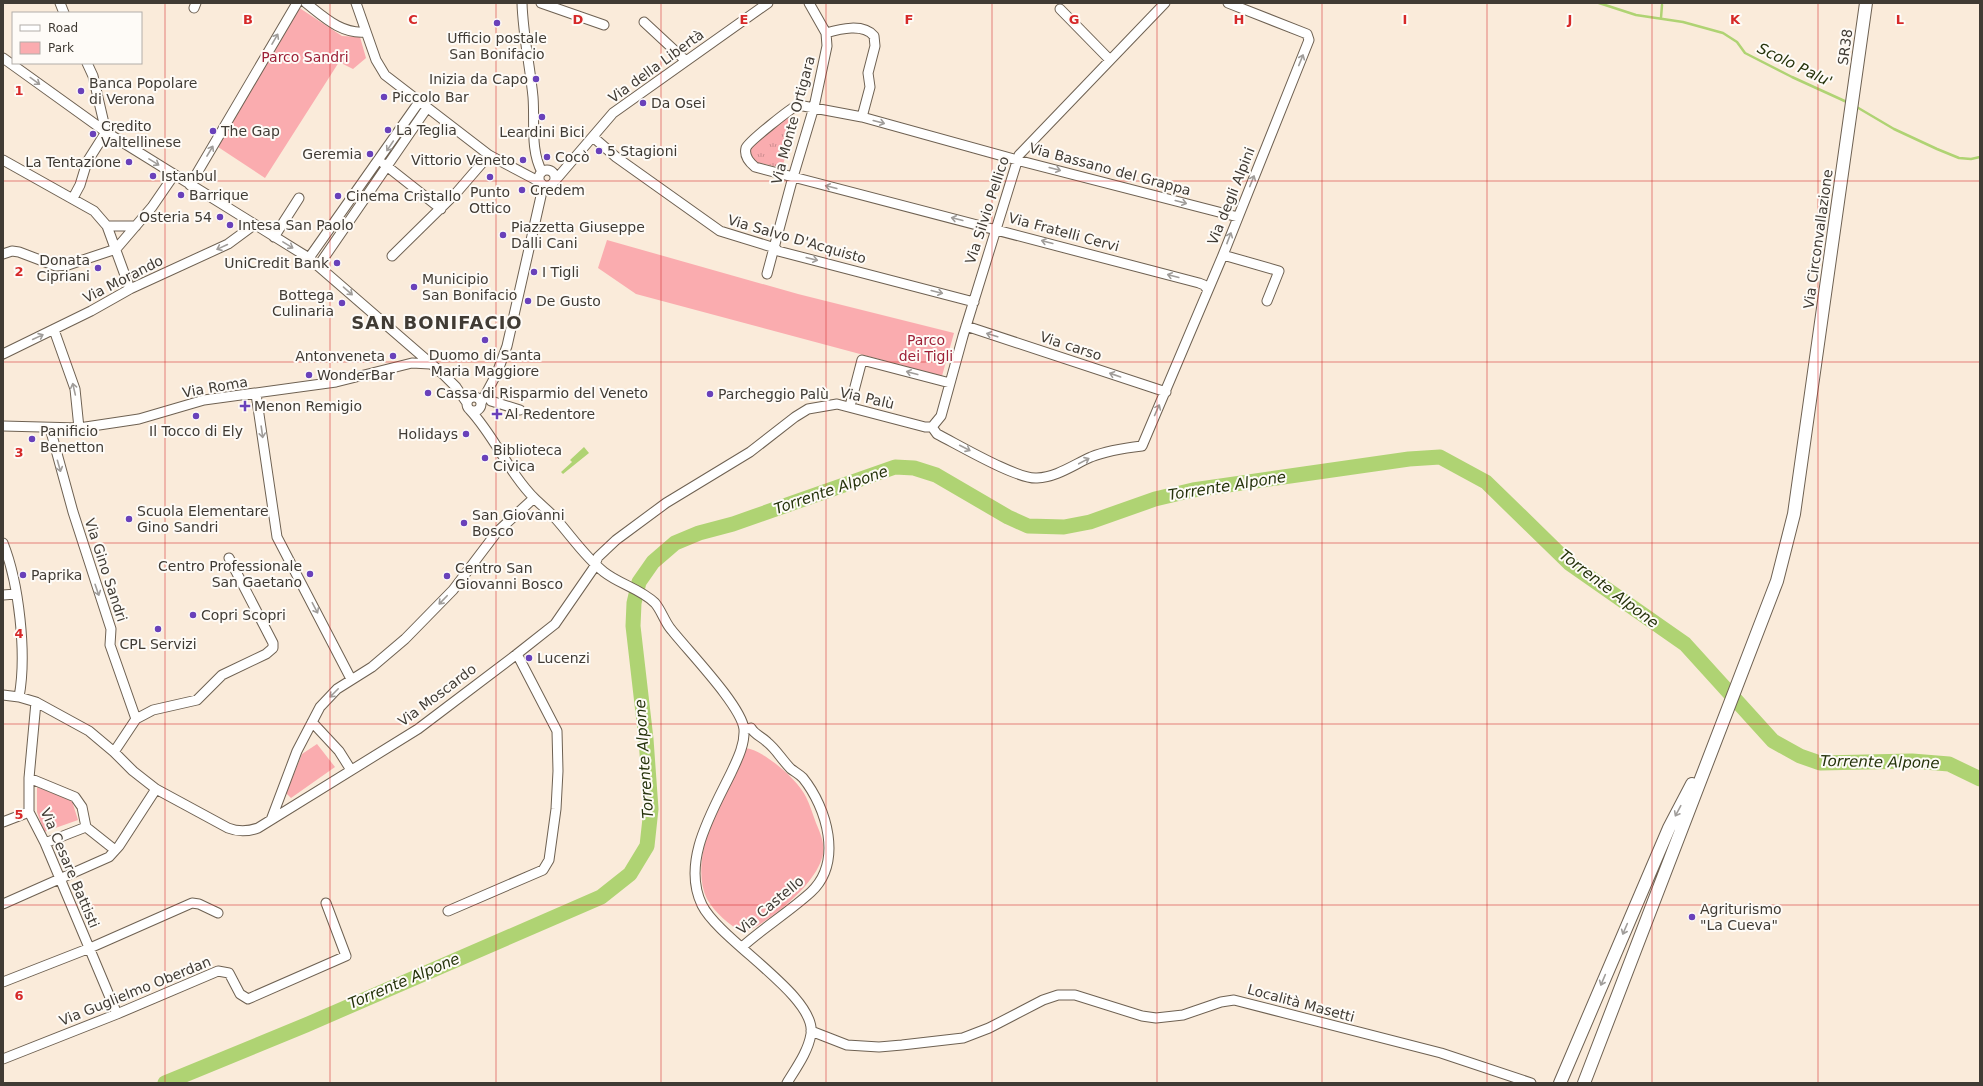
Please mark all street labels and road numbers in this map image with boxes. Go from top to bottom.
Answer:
street label: Via della Libertà [605,26,707,106]
street label: SR38 [1835,28,1855,66]
street label: Via Monte Ortigara [768,54,818,186]
street label: Via Bassano del Grappa [1027,140,1193,198]
street label: Via degli Alpini [1204,145,1258,247]
street label: Via Silvio Pellico [962,154,1012,266]
street label: Via Circonvallazione [1800,168,1836,310]
street label: Via Fratelli Cervi [1007,210,1121,254]
street label: Via Salvo D'Acquisto [726,212,868,266]
street label: Via Morando [80,252,166,306]
street label: Via carso [1038,328,1104,364]
street label: Via Roma [181,373,249,401]
street label: Via Palù [838,384,896,412]
street label: Via Gino Sandri [82,516,130,624]
street label: Via Moscardo [395,661,479,729]
street label: Via Cesare Battisti [37,806,103,930]
street label: Via Castello [733,872,807,938]
street label: Via Guglielmo Oberdan [57,953,213,1029]
street label: Località Masetti [1246,981,1356,1025]

